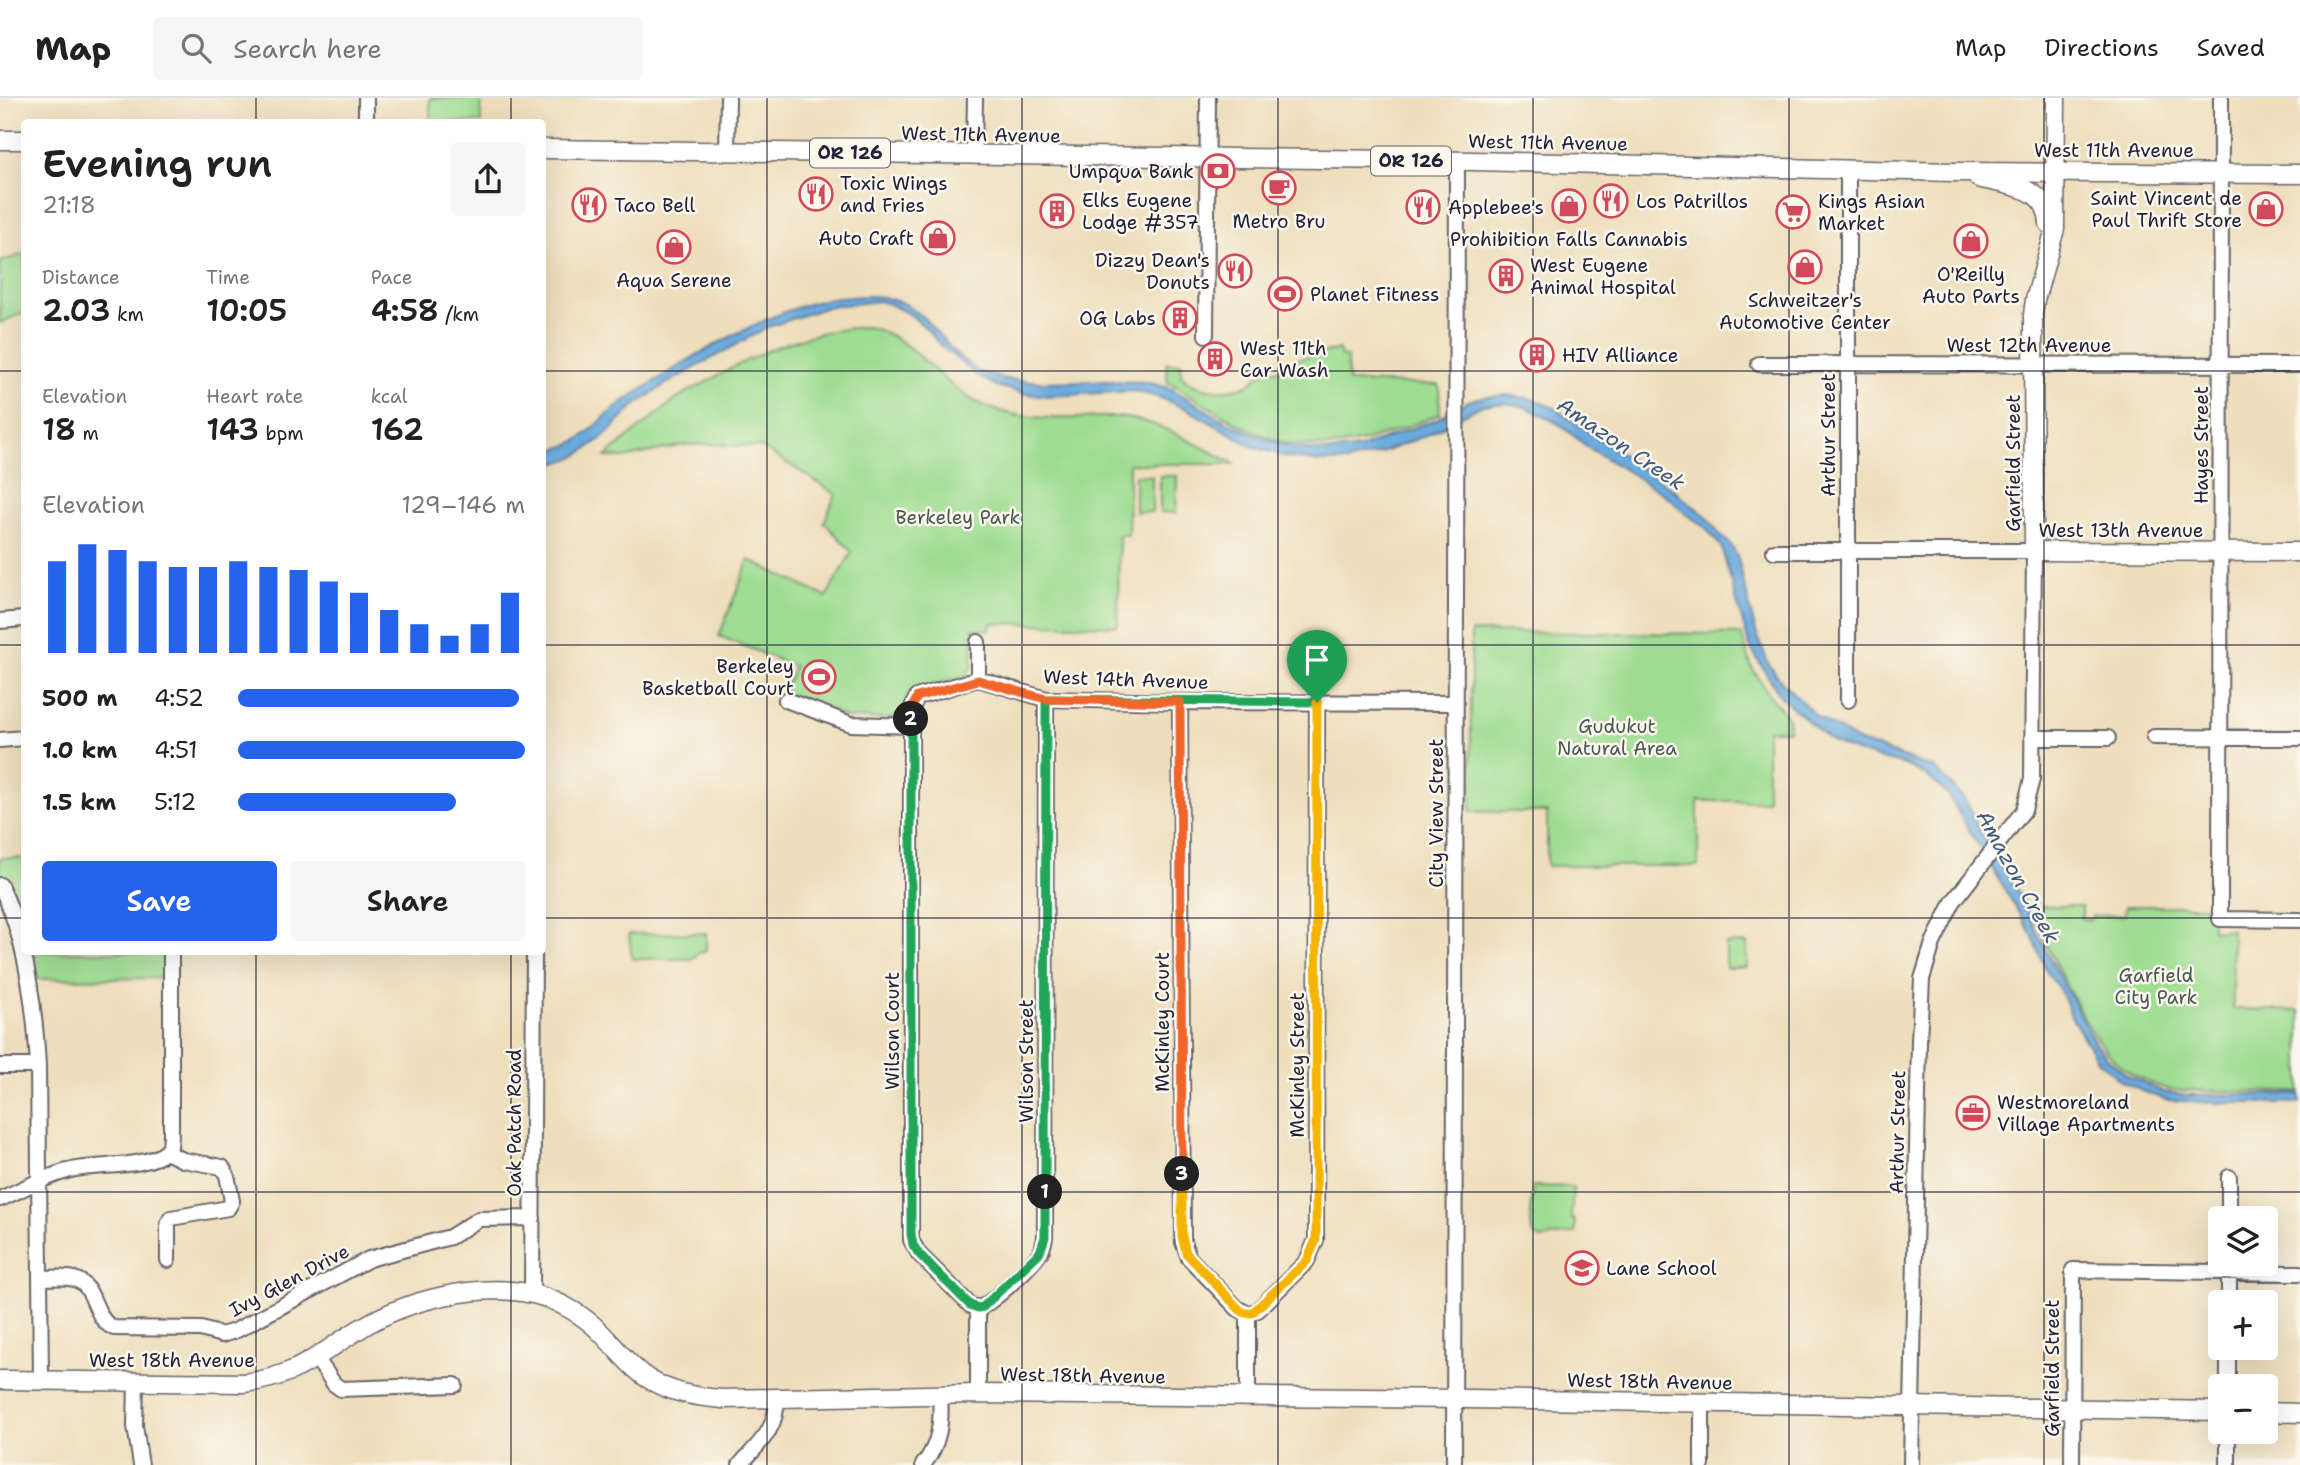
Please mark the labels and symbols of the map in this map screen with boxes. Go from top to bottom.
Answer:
street label: West 11th Avenue [901,121,1061,148]
street label: West 11th Avenue [1468,129,1628,156]
road number: OR 126 [810,138,890,168]
street label: West 11th Avenue [2034,138,2194,163]
road number: OR 126 [1371,146,1451,176]
bank icon: Umpqua Bank [1199,152,1237,190]
place label: Umpqua Bank [1069,159,1194,184]
cafe icon: Metro Bru [1260,169,1298,207]
place label: Toxic Wings and Fries [840,171,948,218]
restaurant icon: Toxic Wings and Fries [797,175,835,213]
restaurant icon: Los Patrillos [1592,182,1630,220]
restaurant icon: Taco Bell [570,186,608,224]
place label: Saint Vincent de Paul Thrift Store [2090,186,2242,233]
shop icon: Prohibition Falls Cannabis [1550,187,1588,225]
place label: Elks Eugene Lodge #357 [1082,188,1199,235]
restaurant icon: Applebee's [1404,188,1442,226]
place label: Los Patrillos [1636,189,1748,214]
place label: Kings Asian Market [1818,189,1925,236]
shop icon: Saint Vincent de Paul Thrift Store [2247,190,2285,228]
building icon: Elks Eugene Lodge #357 [1038,192,1076,230]
place label: Taco Bell [614,193,696,218]
supermarket icon: Kings Asian Market [1774,193,1812,231]
place label: Applebee's [1448,195,1544,220]
place label: Metro Bru [1232,209,1326,234]
shop icon: Auto Craft [919,219,957,257]
shop icon: O'Reilly Auto Parts [1952,222,1990,260]
place label: Auto Craft [818,226,914,251]
place label: Prohibition Falls Cannabis [1450,227,1688,252]
shop icon: Aqua Serene [655,228,693,266]
place label: Dizzy Dean's Donuts [1095,248,1210,295]
shop icon: Schweitzer's Automotive Center [1786,248,1824,286]
restaurant icon: Dizzy Dean's Donuts [1216,252,1254,290]
place label: West Eugene Animal Hospital [1530,253,1676,300]
building icon: West Eugene Animal Hospital [1487,257,1525,295]
place label: O'Reilly Auto Parts [1922,262,2020,309]
place label: Aqua Serene [616,268,732,293]
sports icon: Planet Fitness [1266,275,1304,313]
place label: Planet Fitness [1310,282,1439,307]
place label: Schweitzer's Automotive Center [1719,288,1891,335]
building icon: OG Labs [1161,299,1199,337]
place label: OG Labs [1079,306,1156,331]
street label: West 12th Avenue [1947,333,2111,358]
place label: West 11th Car Wash [1240,336,1329,383]
building icon: HIV Alliance [1518,336,1556,374]
building icon: West 11th Car Wash [1196,340,1234,378]
place label: HIV Alliance [1562,343,1679,368]
street label: Arthur Street [1816,373,1841,497]
street label: Hayes Street [2189,386,2214,504]
water label: Amazon Creek [1552,391,1690,497]
street label: Garfield Street [2001,394,2026,532]
park label: Berkeley Park [896,505,1021,530]
street label: West 13th Avenue [2038,518,2204,543]
pin [1287,630,1347,702]
place label: Berkeley Basketball Court [642,654,794,701]
sports icon: Berkeley Basketball Court [800,658,838,696]
street label: West 14th Avenue [1043,664,1209,695]
pin: 2 [894,702,928,736]
park label: Gudukut Natural Area [1557,714,1677,761]
street label: City View Street [1424,738,1449,888]
water label: Amazon Creek [1970,805,2066,949]
street label: McKinley Court [1150,952,1175,1092]
park label: Garfield City Park [2115,963,2198,1010]
street label: Wilson Court [880,972,905,1090]
street label: McKinley Street [1285,992,1310,1138]
street label: Wilson Street [1014,999,1039,1123]
street label: Oak Patch Road [502,1049,527,1197]
street label: Arthur Street [1884,1070,1911,1194]
place label: Westmoreland Village Apartments [1997,1090,2175,1137]
office icon: Westmoreland Village Apartments [1954,1094,1992,1132]
pin: 3 [1164,1156,1200,1192]
pin: 1 [1028,1174,1062,1210]
street label: Ivy Glen Drive [225,1238,354,1323]
school or university icon: Lane School [1563,1249,1601,1287]
place label: Lane School [1606,1256,1717,1281]
street label: Garfield Street [2040,1299,2065,1437]
street label: West 18th Avenue [89,1348,255,1373]
street label: West 18th Avenue [1000,1362,1166,1389]
street label: West 18th Avenue [1567,1368,1733,1395]

